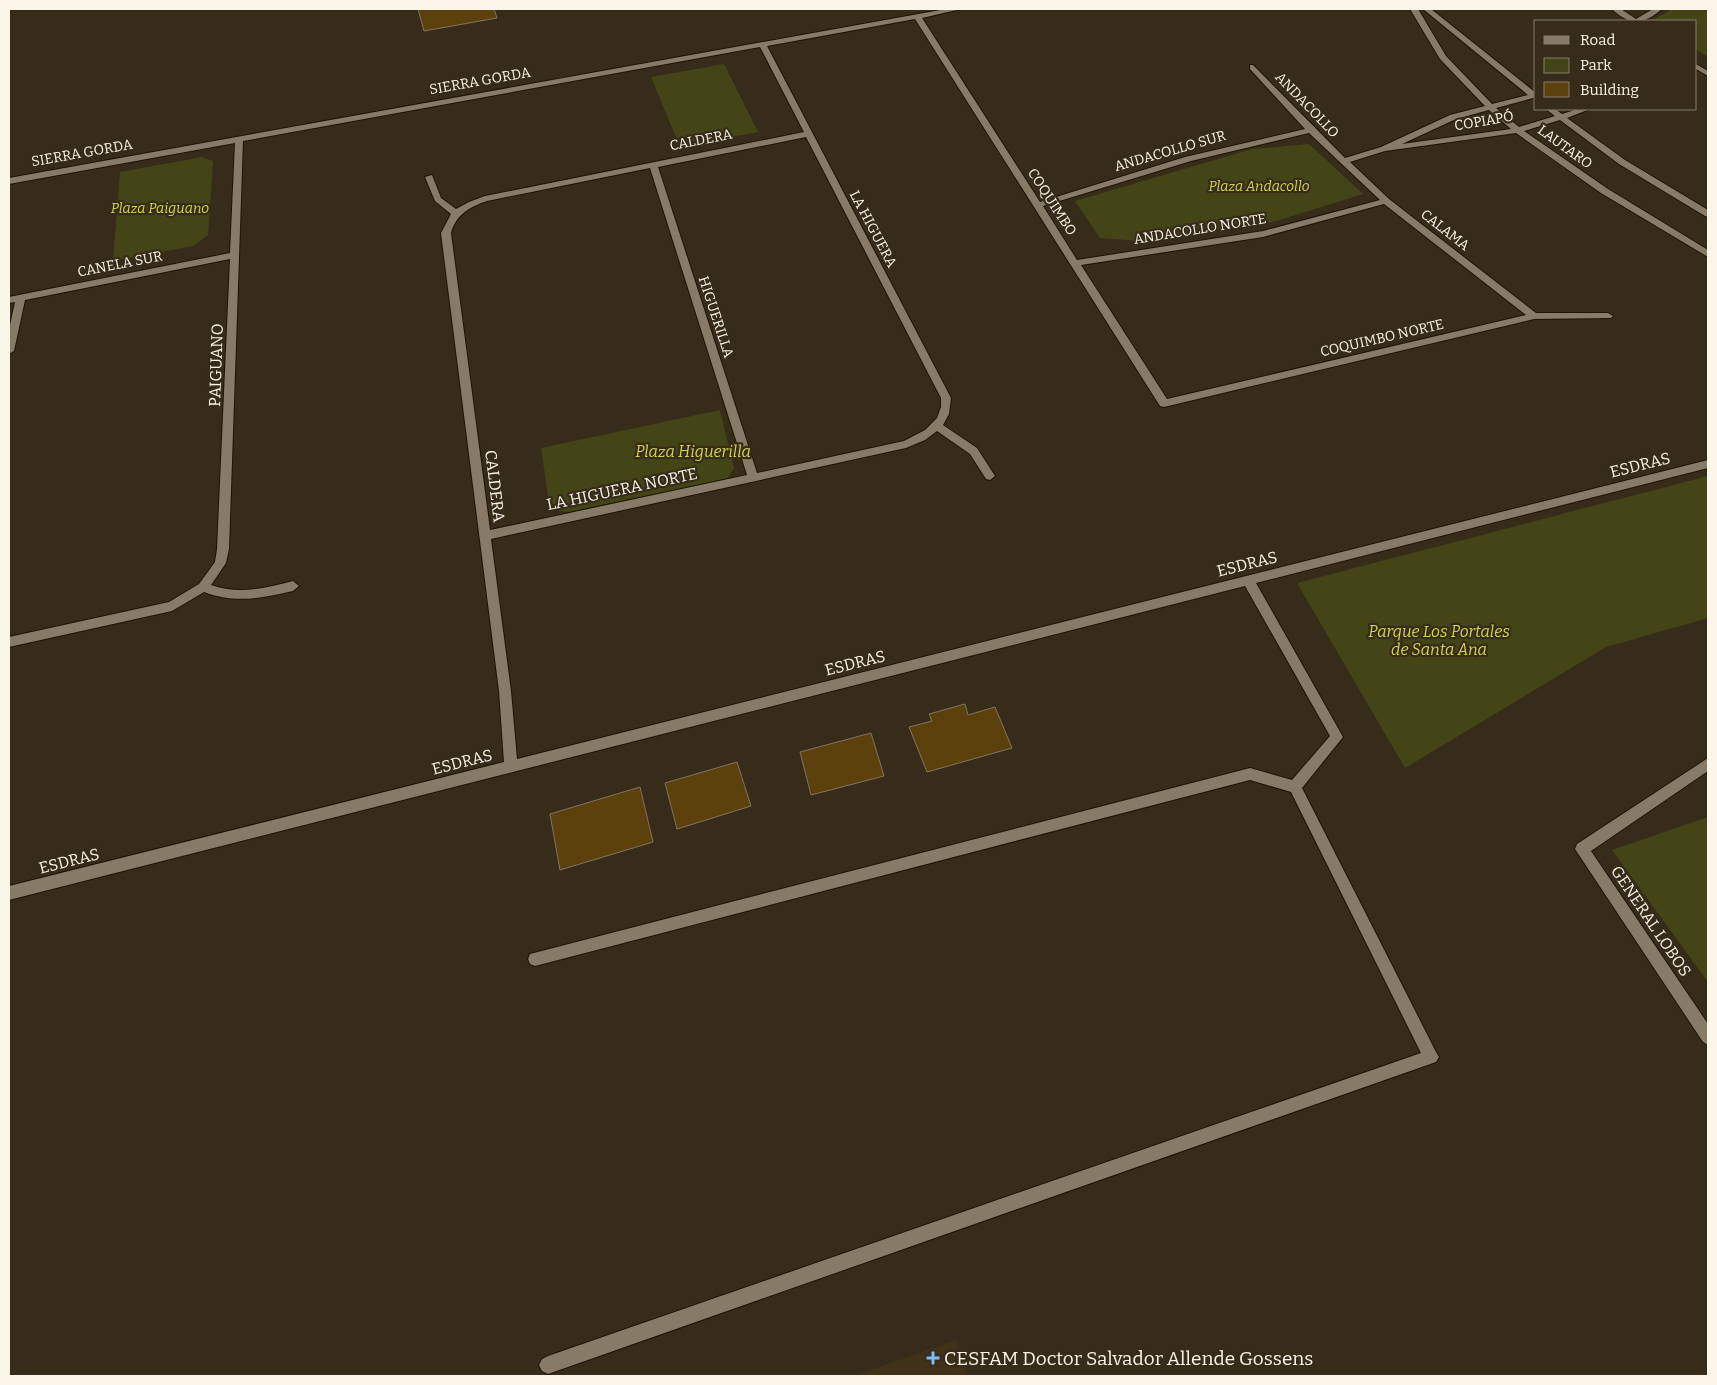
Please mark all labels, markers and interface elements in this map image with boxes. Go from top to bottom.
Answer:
legend [1534,20,1697,110]
text: Road [1580,31,1615,49]
text: Park [1580,56,1612,74]
street label: SIERRA GORDA [428,64,532,98]
street label: ANDACOLLO [1272,69,1342,141]
text: Building [1580,81,1639,99]
street label: COPIAPÓ [1453,106,1515,135]
street label: LAUTARO [1535,122,1595,172]
street label: CALDERA [668,126,734,154]
street label: ANDACOLLO SUR [1112,127,1228,175]
street label: SIERRA GORDA [30,136,134,170]
street label: COQUIMBO [1024,165,1080,239]
park label: Plaza Andacollo [1209,178,1310,195]
street label: LA HIGUERA [846,188,900,270]
park label: Plaza Paiguano [111,200,209,217]
street label: CALAMA [1417,206,1473,254]
street label: ANDACOLLO NORTE [1132,210,1268,248]
street label: CANELA SUR [76,247,164,281]
street label: HIGUERILLA [695,274,737,360]
street label: COQUIMBO NORTE [1319,316,1445,360]
street label: PAIGUANO [205,323,227,407]
park label: Plaza Higuerilla [635,442,751,461]
street label: ESDRAS [1608,448,1672,482]
street label: CALDERA [481,449,509,524]
street label: LA HIGUERA NORTE [545,464,699,514]
street label: ESDRAS [1215,547,1279,581]
park label: Parque Los Portales de Santa Ana [1368,622,1510,659]
street label: ESDRAS [823,646,887,680]
street label: ESDRAS [430,745,494,779]
street label: ESDRAS [37,844,101,878]
street label: GENERAL LOBOS [1607,862,1695,980]
place label: CESFAM Doctor Salvador Allende Gossens [944,1347,1313,1370]
marker: CESFAM Doctor Salvador Allende Gossens [926,1351,940,1365]

